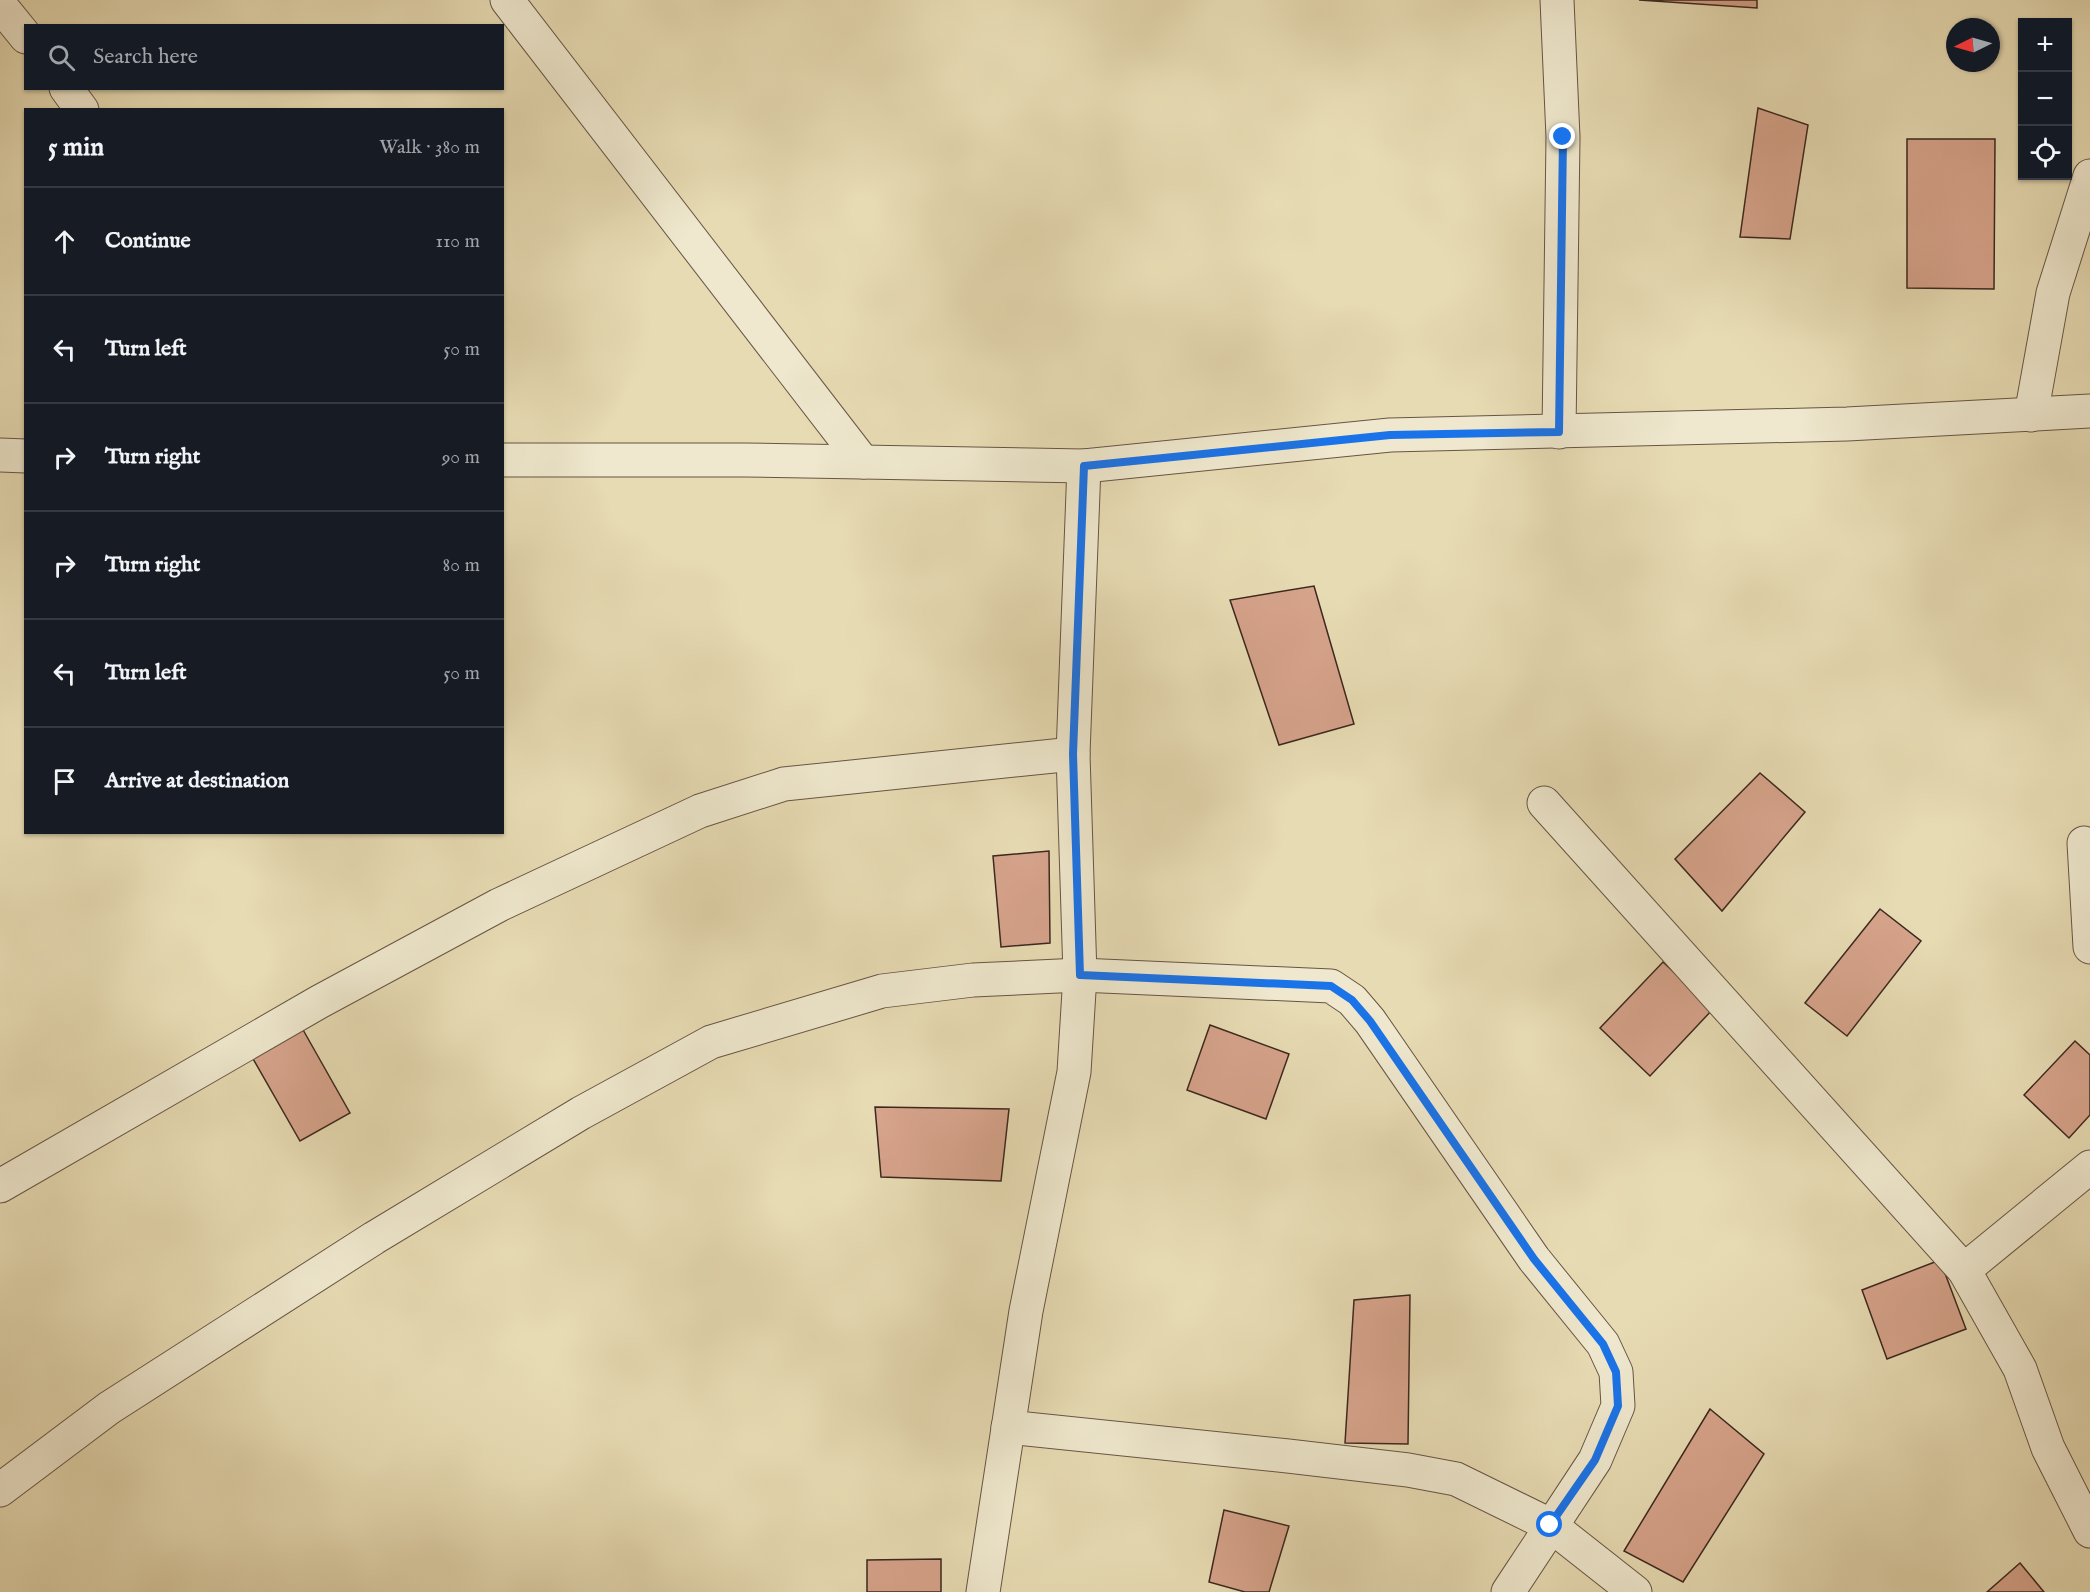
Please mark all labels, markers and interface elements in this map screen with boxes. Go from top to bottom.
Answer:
north arrow [1946,18,2000,72]
map controls [2018,18,2072,180]
button: + [2018,18,2072,72]
search box [24,24,504,90]
icon: search [45,41,78,74]
text: Search here [93,43,198,71]
button: − [2018,72,2072,126]
route end [1549,123,1575,149]
button: locate [2018,126,2072,180]
text: 5 min [48,131,104,164]
text: Walk · 380 m [379,135,480,160]
icon: ahead [48,225,81,258]
text: Continue [105,227,191,255]
text: 110 m [436,229,480,254]
icon: left [48,333,81,366]
text: Turn left [105,335,187,363]
text: 50 m [443,337,480,362]
icon: right [48,441,81,474]
text: Turn right [105,443,200,471]
text: 90 m [442,445,480,470]
icon: right [48,549,81,582]
text: Turn right [105,551,200,579]
text: 80 m [443,553,480,578]
icon: left [48,657,81,690]
text: Turn left [105,659,187,687]
text: 50 m [443,661,480,686]
icon: arrive [48,765,81,798]
text: Arrive at destination [105,767,289,795]
route start [1536,1511,1562,1537]

